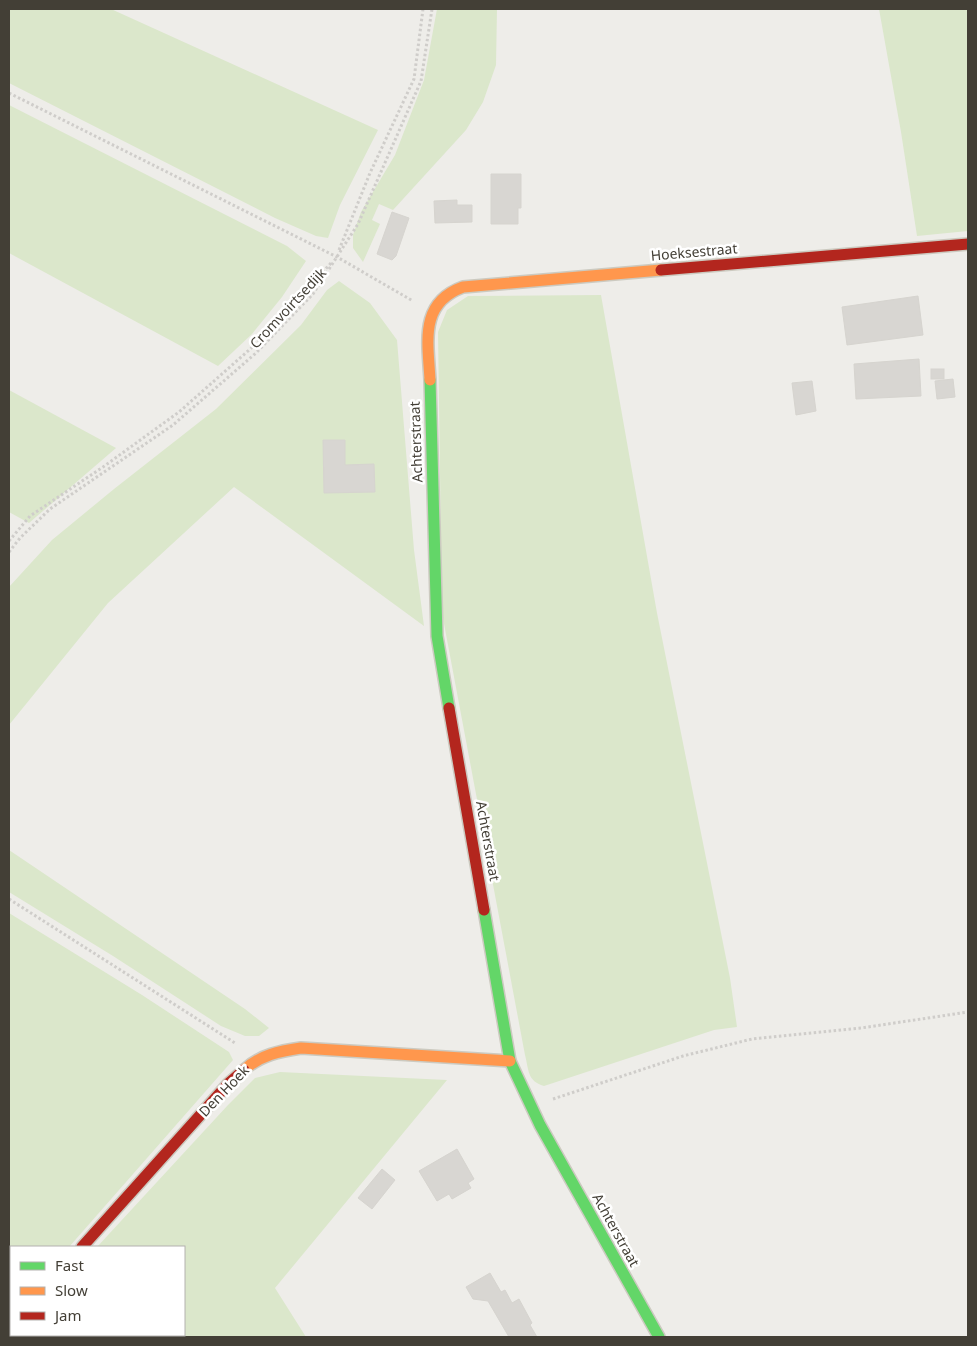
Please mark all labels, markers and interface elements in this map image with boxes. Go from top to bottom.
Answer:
street label: Hoeksestraat [650,238,738,265]
street label: Cromvoirtsedijk [245,263,330,352]
street label: Achterstraat [405,401,426,483]
street label: Achterstraat [472,799,505,882]
street label: Den Hoek [194,1060,253,1120]
street label: Achterstraat [588,1190,644,1270]
legend [10,1246,185,1336]
text: Fast [55,1255,84,1275]
text: Slow [55,1280,88,1300]
text: Jam [53,1305,82,1325]

